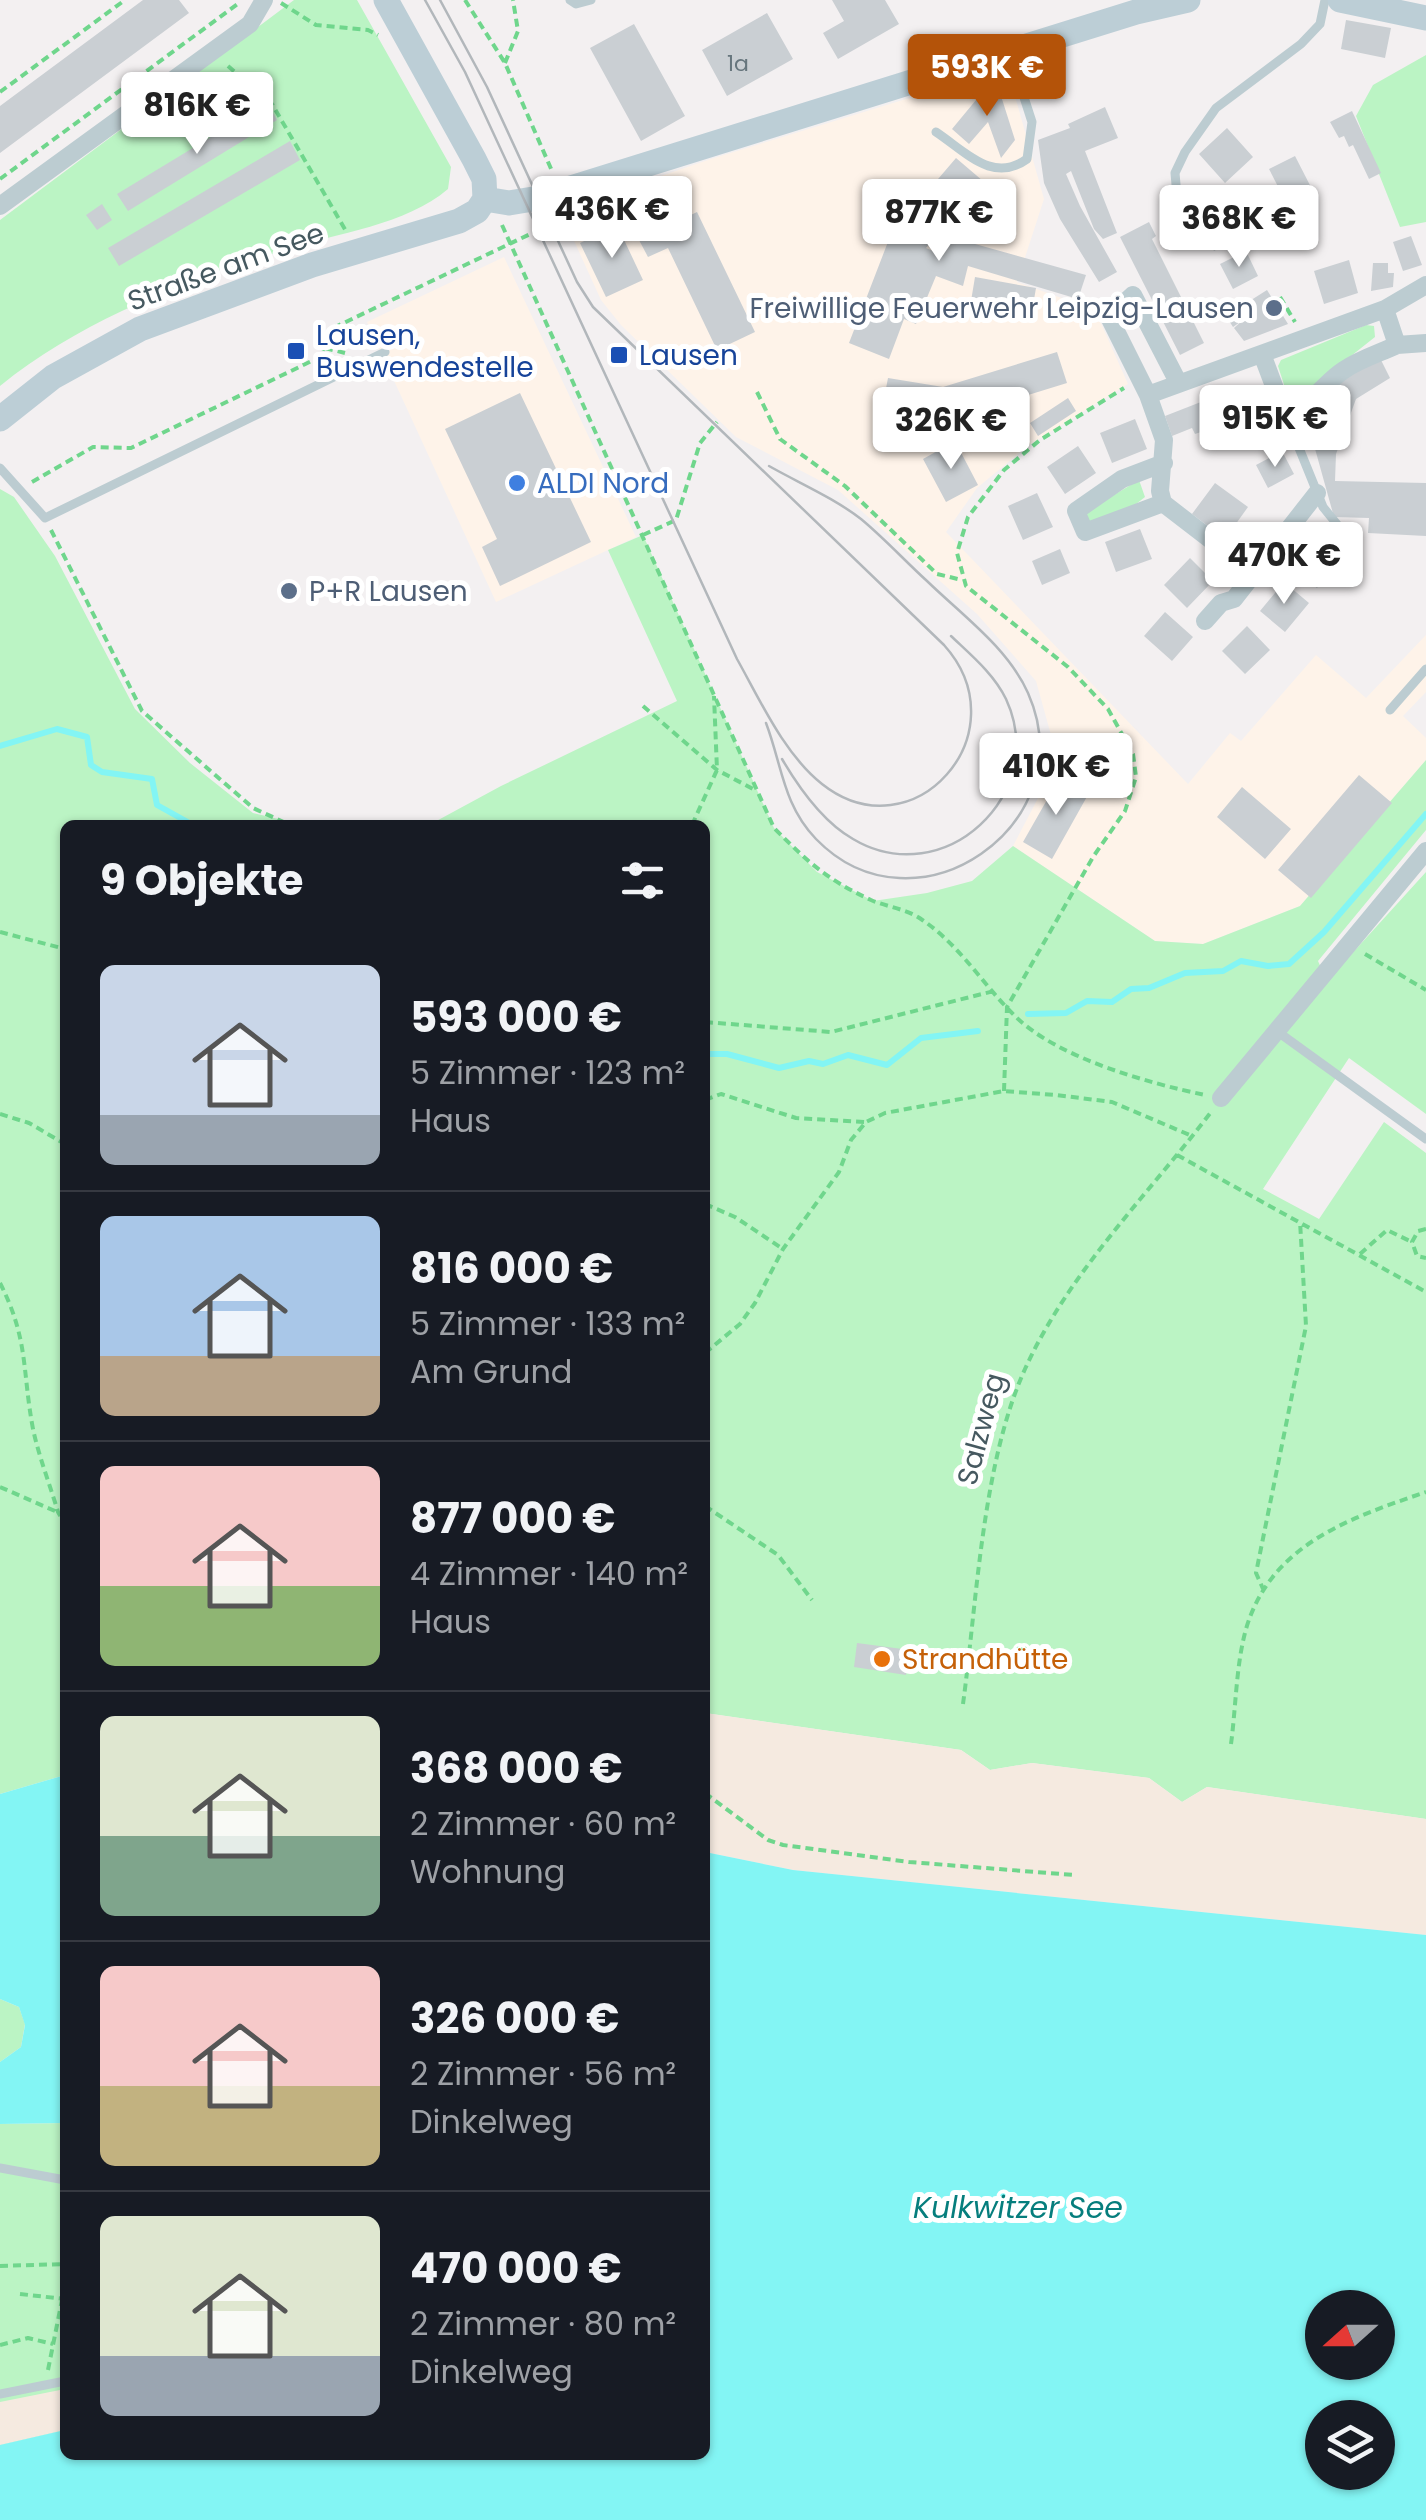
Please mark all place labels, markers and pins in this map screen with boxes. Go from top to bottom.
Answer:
pin: 593K € [906,34,1068,119]
pin: 816K € [116,72,278,157]
pin: 436K € [531,176,693,261]
pin: 877K € [858,179,1020,264]
pin: 368K € [1158,185,1320,270]
place label: Freiwillige Feuerwehr Leipzig-Lausen [749,289,1254,328]
marker: Freiwillige Feuerwehr Leipzig-Lausen [1263,297,1285,319]
place label: Lausen, Buswendestelle [316,316,534,387]
place label: Lausen [639,336,738,375]
marker: Lausen, Buswendestelle [285,340,307,362]
marker: Lausen [608,344,630,366]
pin: 915K € [1194,385,1356,470]
pin: 326K € [870,387,1032,472]
place label: ALDI Nord [537,464,669,503]
marker: ALDI Nord [506,472,528,494]
pin: 470K € [1203,522,1365,607]
place label: P+R Lausen [309,572,468,611]
marker: P+R Lausen [278,580,300,602]
pin: 410K € [975,733,1137,818]
place label: Strandhütte [902,1640,1068,1679]
marker: Strandhütte [871,1648,893,1670]

